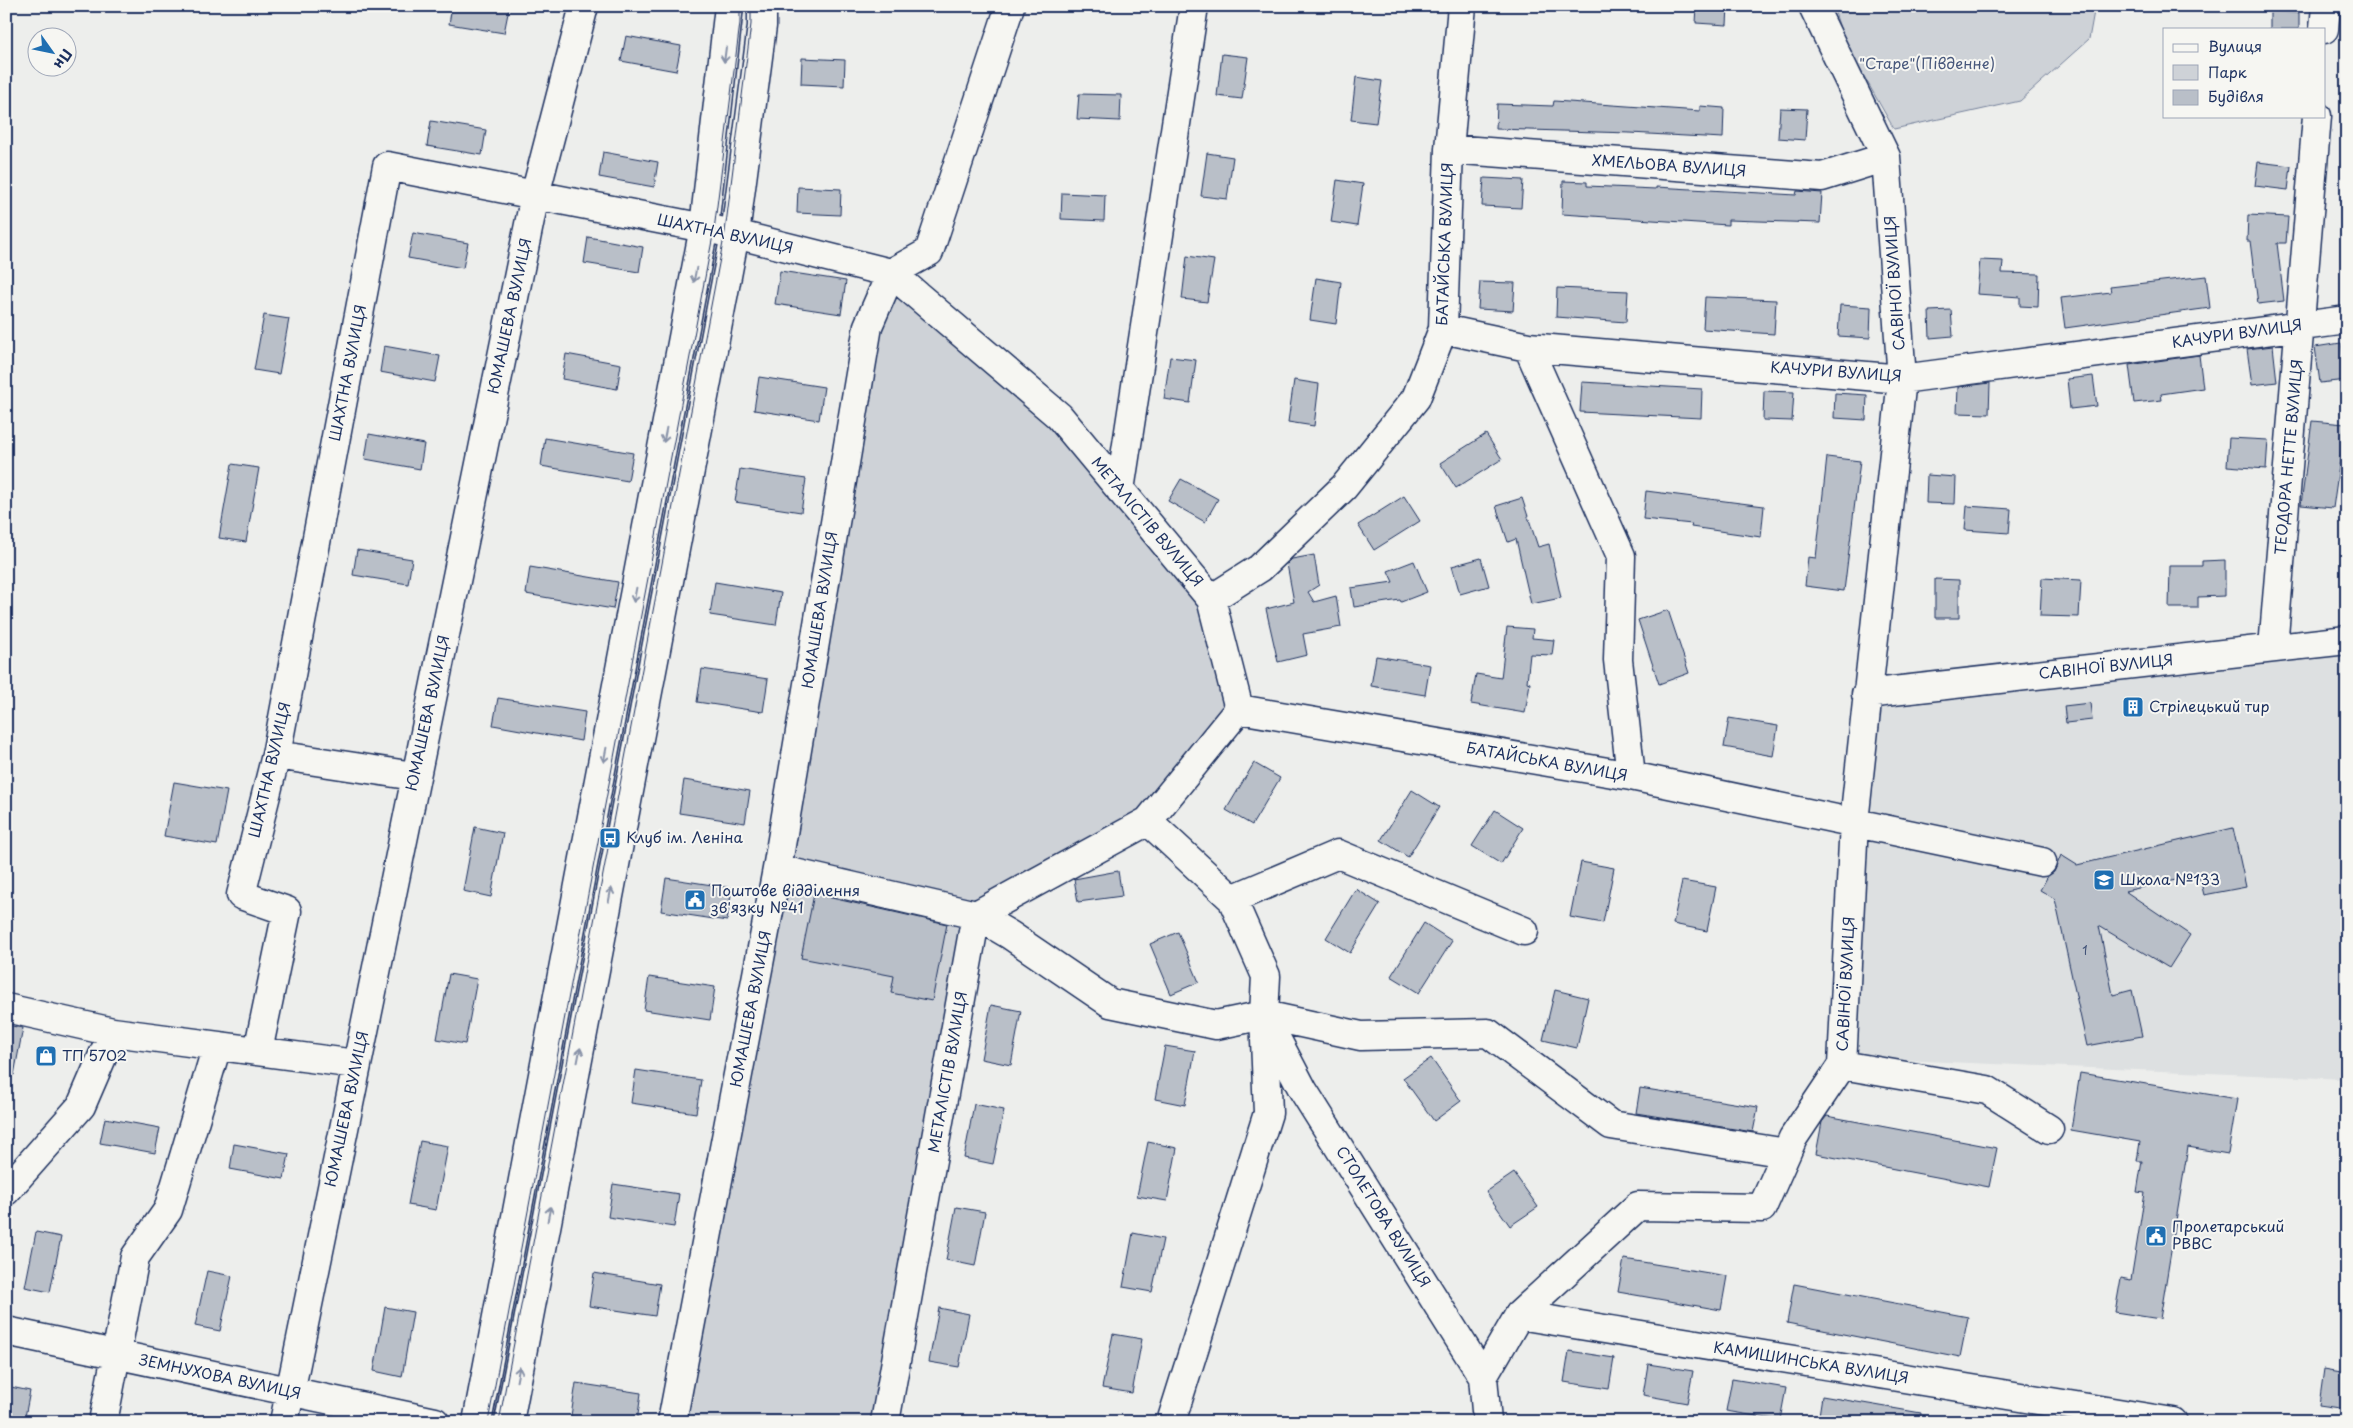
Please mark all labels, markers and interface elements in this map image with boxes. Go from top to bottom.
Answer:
north arrow [28,28,78,78]
legend [2163,28,2326,118]
text: Вулиця [2208,34,2262,57]
text: Пн [49,45,78,74]
one-way arrow [720,46,730,62]
park label: "Старе"(Південне) [1859,51,1995,74]
text: Парк [2208,60,2247,83]
text: Будівля [2208,84,2264,107]
street label: ХМЕЛЬОВА ВУЛИЦЯ [1591,148,1747,181]
street label: БАТАЙСЬКА ВУЛИЦЯ [1429,162,1458,326]
street label: ШАХТНА ВУЛИЦЯ [655,207,795,258]
street label: САВІНОЇ ВУЛИЦЯ [1877,215,1910,351]
street label: ЮМАШЕВА ВУЛИЦЯ [481,236,536,396]
one-way arrow [689,267,699,283]
street label: ШАХТНА ВУЛИЦЯ [322,302,371,443]
street label: КАЧУРИ ВУЛИЦЯ [2170,312,2303,353]
street label: КАЧУРИ ВУЛИЦЯ [1770,354,1902,387]
street label: ТЕОДОРА НЕТТЕ ВУЛИЦЯ [2267,358,2308,556]
one-way arrow [659,427,669,443]
street label: МЕТАЛІСТІВ ВУЛИЦЯ [1087,451,1210,591]
street label: ЮМАШЕВА ВУЛИЦЯ [795,529,842,690]
one-way arrow [629,586,639,602]
street label: ЮМАШЕВА ВУЛИЦЯ [399,633,454,793]
street label: САВІНОЇ ВУЛИЦЯ [2037,647,2174,684]
place label: Стрілецький тир [2149,694,2269,717]
building icon: Стрілецький тир [2121,695,2145,719]
street label: ШАХТНА ВУЛИЦЯ [242,700,295,840]
street label: БАТАЙСЬКА ВУЛИЦЯ [1465,735,1630,786]
one-way arrow [599,746,609,762]
place label: Клуб ім. Леніна [626,825,744,848]
bus stop icon: Клуб ім. Леніна [598,826,622,850]
place label: Школа №133 [2120,867,2220,890]
school or university icon: Школа №133 [2092,868,2116,892]
place label: Поштове відділення зв'язку №41 [710,878,860,918]
one-way arrow [605,887,615,903]
public building icon: Поштове відділення зв'язку №41 [683,888,707,912]
street label: САВІНОЇ ВУЛИЦЯ [1829,916,1860,1052]
street label: ЮМАШЕВА ВУЛИЦЯ [723,929,776,1089]
house number: 1 [2082,941,2088,959]
street label: МЕТАЛІСТІВ ВУЛИЦЯ [921,989,972,1154]
street label: ЮМАШЕВА ВУЛИЦЯ [318,1029,373,1189]
place label: ТП 5702 [62,1043,127,1066]
shop icon: ТП 5702 [34,1044,58,1068]
one-way arrow [575,1047,585,1063]
street label: СТОЛЕТОВА ВУЛИЦЯ [1331,1141,1437,1291]
one-way arrow [545,1207,554,1223]
place label: Пролетарський РВВС [2172,1214,2284,1254]
public building icon: Пролетарський РВВС [2144,1224,2168,1248]
street label: КАМИШИНСЬКА ВУЛИЦЯ [1712,1335,1911,1388]
street label: ЗЕМНУХОВА ВУЛИЦЯ [137,1347,303,1404]
one-way arrow [514,1366,524,1382]

